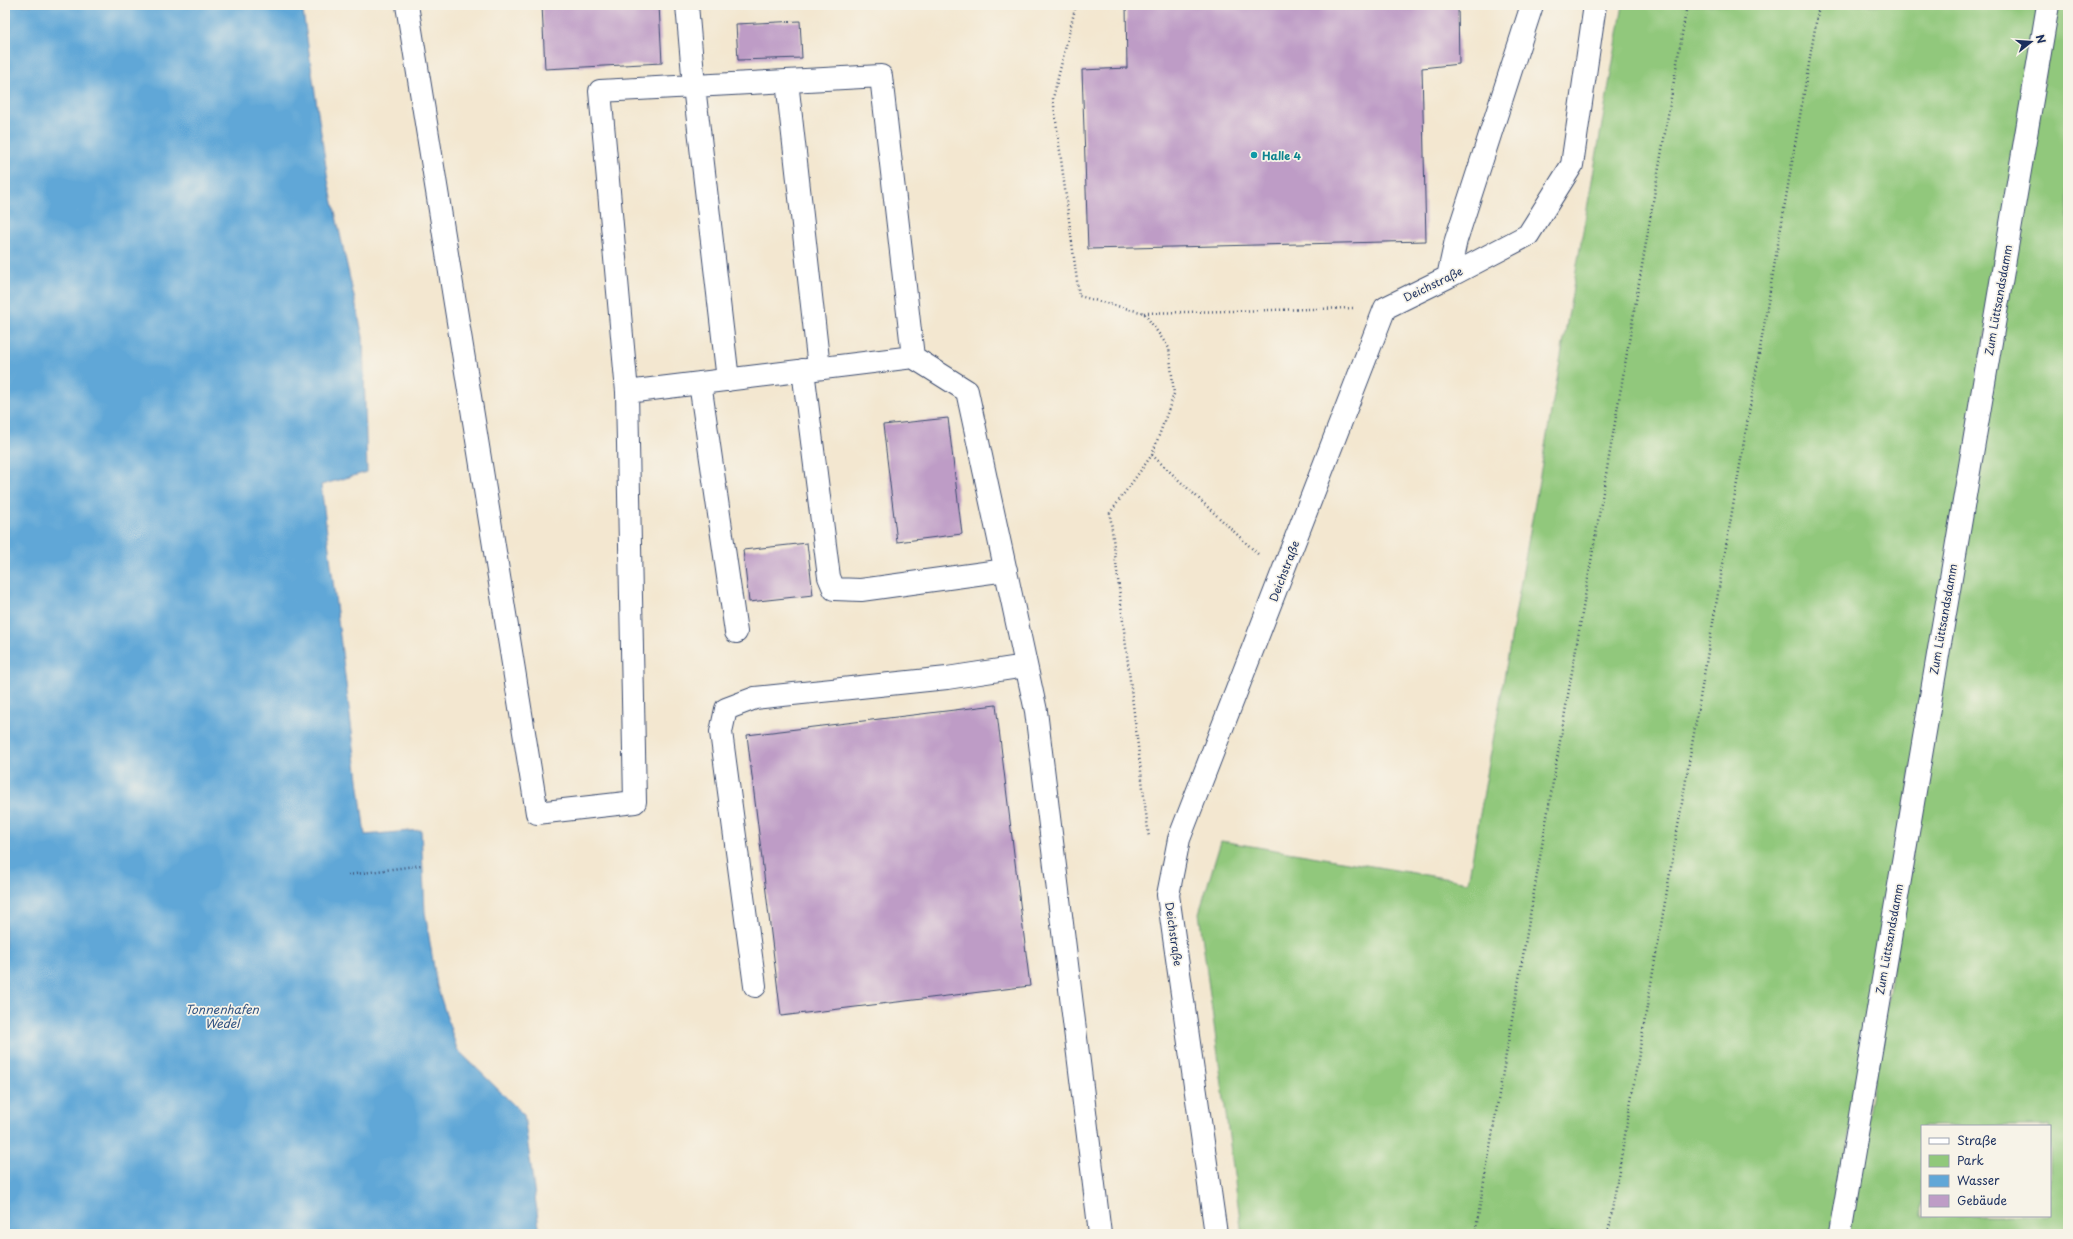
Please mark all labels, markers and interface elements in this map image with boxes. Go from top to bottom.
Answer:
north arrow [2011,22,2051,62]
text: N [2032,32,2051,46]
place label: Halle 4 [1262,147,1301,164]
marker: Halle 4 [1249,150,1259,160]
street label: Zum Lüttsandsdamm [1980,243,2016,357]
street label: Deichstraße [1400,262,1466,306]
street label: Deichstraße [1265,538,1304,604]
street label: Zum Lüttsandsdamm [1925,562,1961,676]
street label: Zum Lüttsandsdamm [1871,882,1907,996]
street label: Deichstraße [1161,901,1187,967]
water label: Tonnenhafen Wedel [185,1000,260,1032]
legend [1921,1125,2051,1217]
text: Straße [1957,1131,1997,1149]
text: Park [1957,1151,1984,1169]
text: Wasser [1957,1171,2000,1189]
text: Gebäude [1957,1191,2007,1209]

